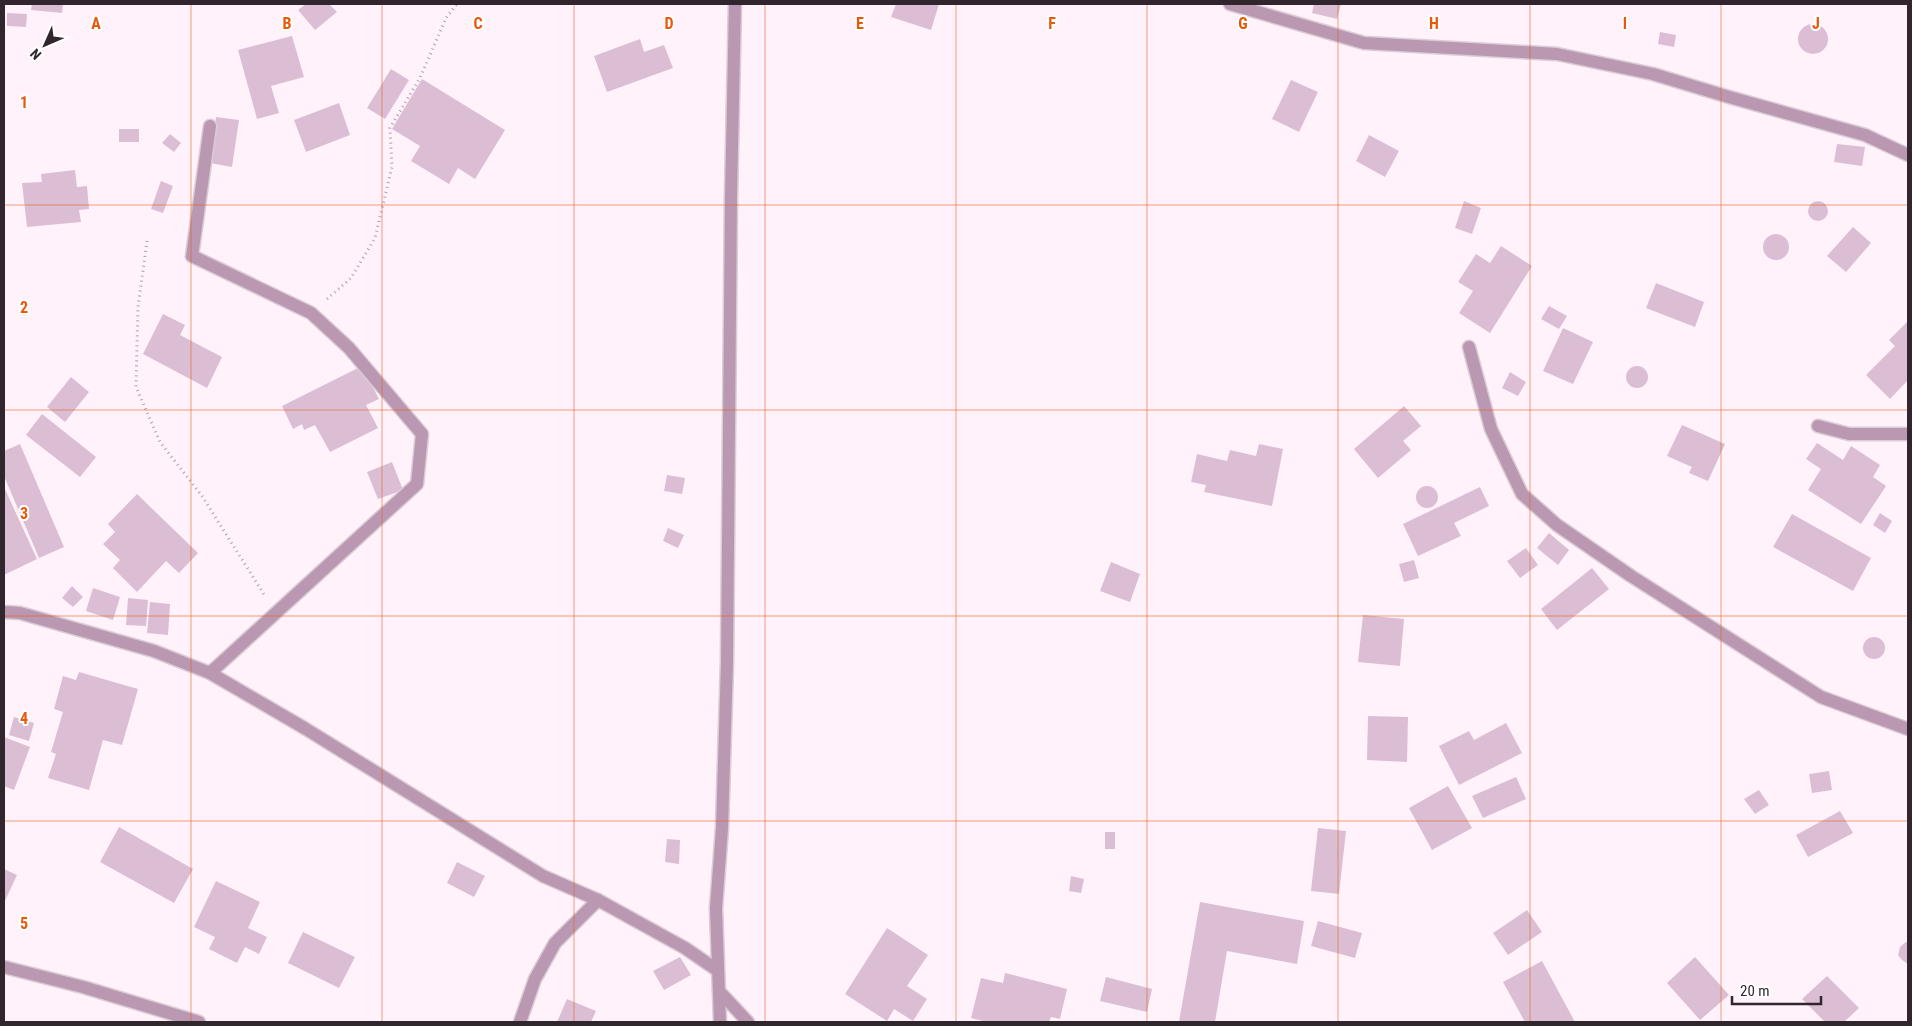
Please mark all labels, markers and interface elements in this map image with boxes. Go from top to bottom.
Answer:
text: A [91,14,101,33]
text: B [283,14,292,33]
text: C [473,14,483,33]
text: D [664,14,674,33]
text: E [856,14,864,33]
text: F [1048,14,1056,33]
text: G [1238,14,1248,33]
text: H [1429,14,1439,33]
text: I [1623,14,1627,33]
text: J [1812,14,1820,33]
north arrow [20,20,70,70]
text: N [27,46,44,63]
text: 1 [20,93,28,112]
text: 2 [20,298,28,317]
text: 3 [20,504,28,523]
text: 4 [20,709,28,728]
text: 5 [20,914,28,933]
scale bar [1732,974,1821,1006]
text: 20 m [1740,982,1770,1000]

